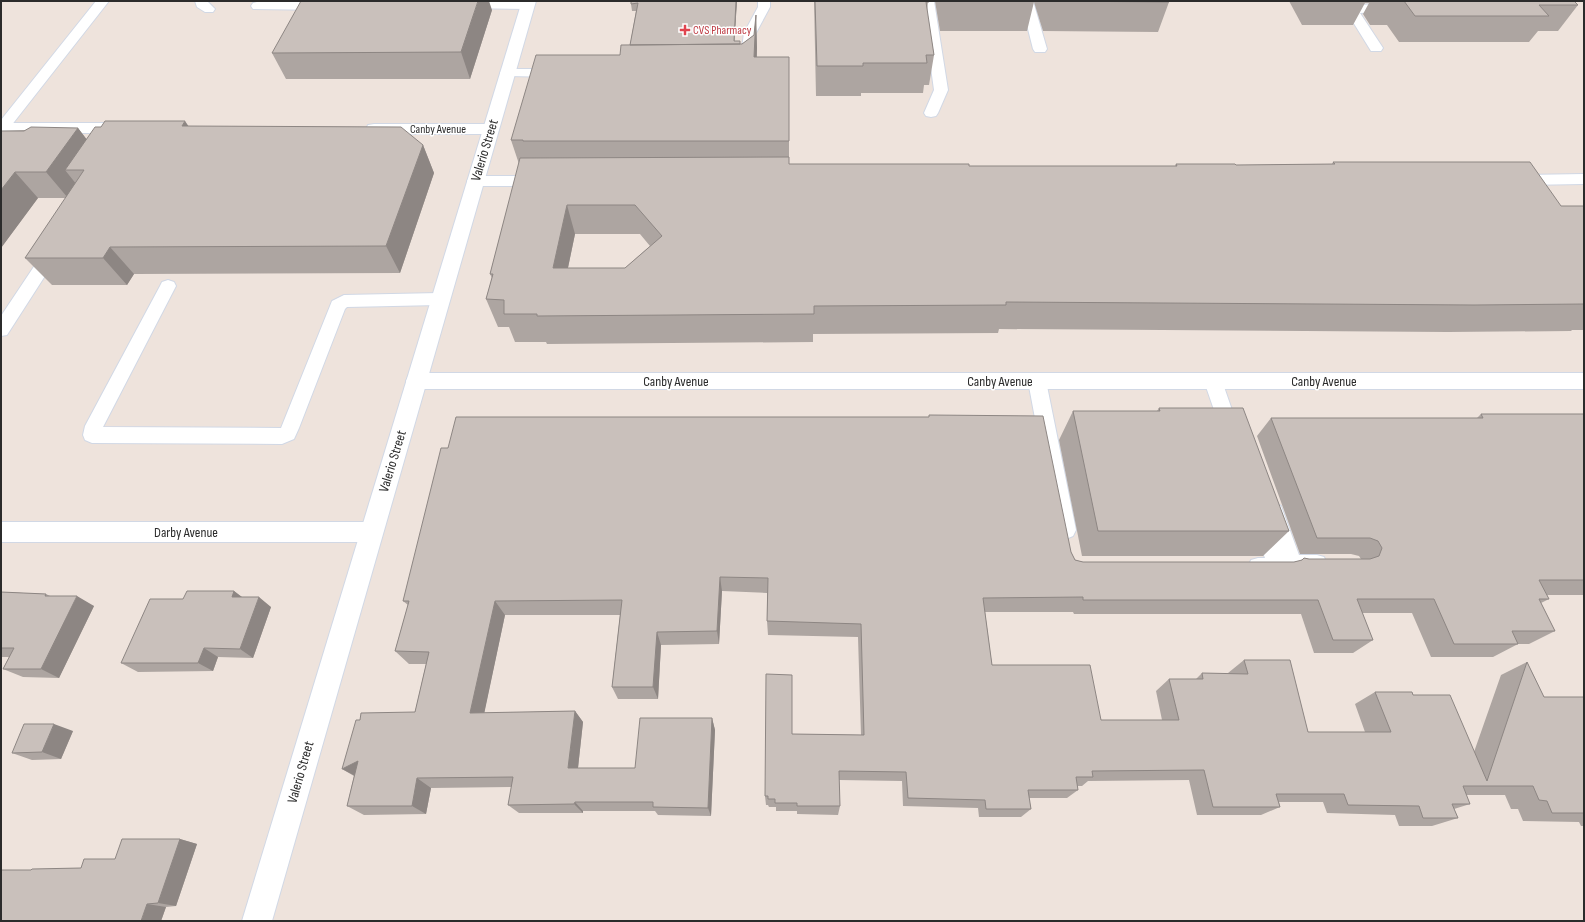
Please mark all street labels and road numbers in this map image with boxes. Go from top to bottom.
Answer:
street label: Valerio Street [467,117,502,183]
street label: Canby Avenue [410,122,466,137]
street label: Canby Avenue [643,373,709,390]
street label: Canby Avenue [967,373,1033,390]
street label: Canby Avenue [1291,373,1357,390]
street label: Valerio Street [375,428,410,494]
street label: Darby Avenue [154,524,218,541]
street label: Valerio Street [284,739,317,805]

